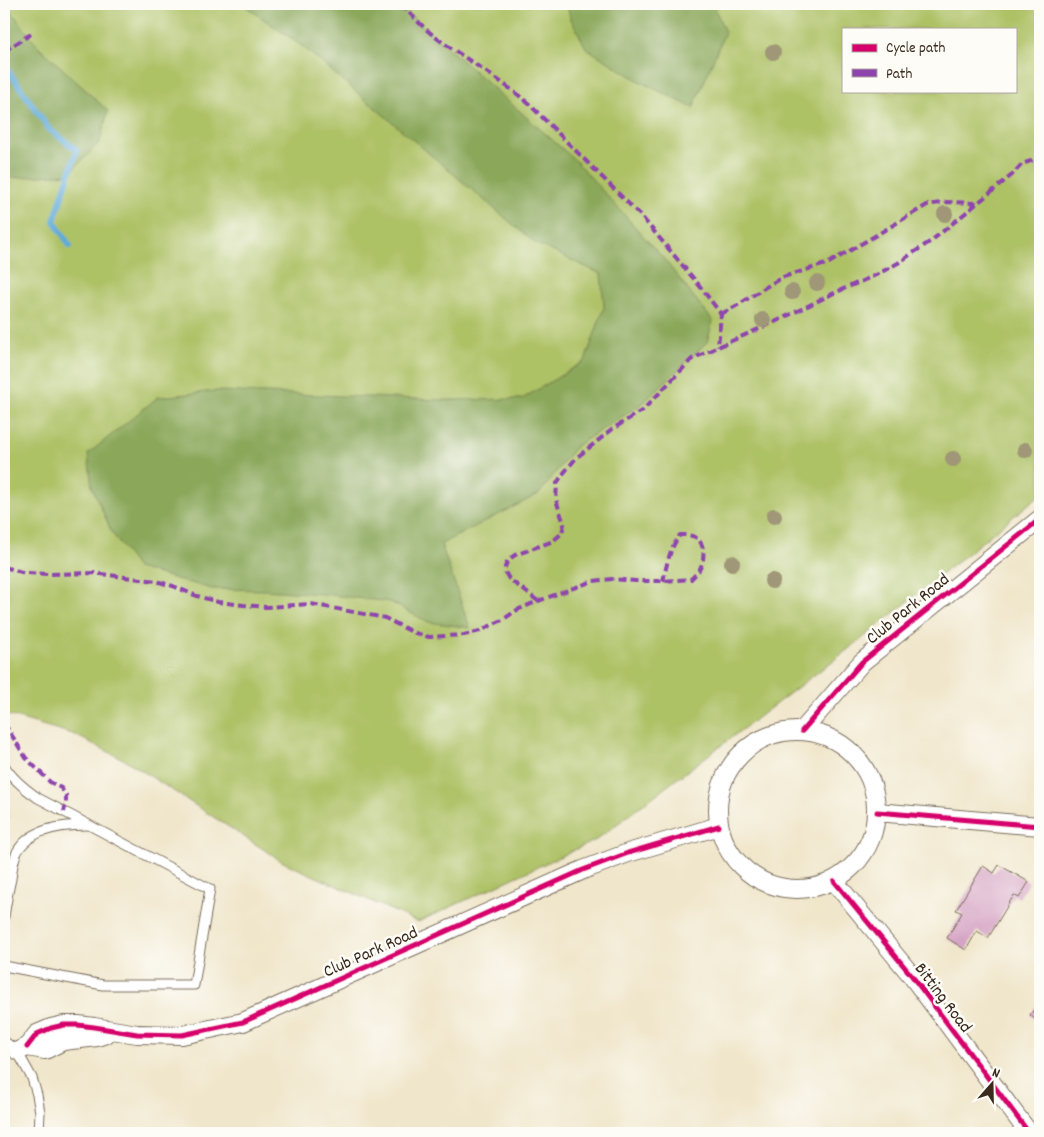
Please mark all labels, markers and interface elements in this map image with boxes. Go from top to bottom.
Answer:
legend [842,28,1016,92]
text: Cycle path [886,38,946,60]
text: Path [886,64,912,86]
street label: Club Park Road [861,568,956,652]
street label: Club Park Road [320,921,422,985]
street label: Bitting Road [907,958,977,1039]
north arrow [966,1060,1016,1110]
text: N [989,1063,1003,1084]

